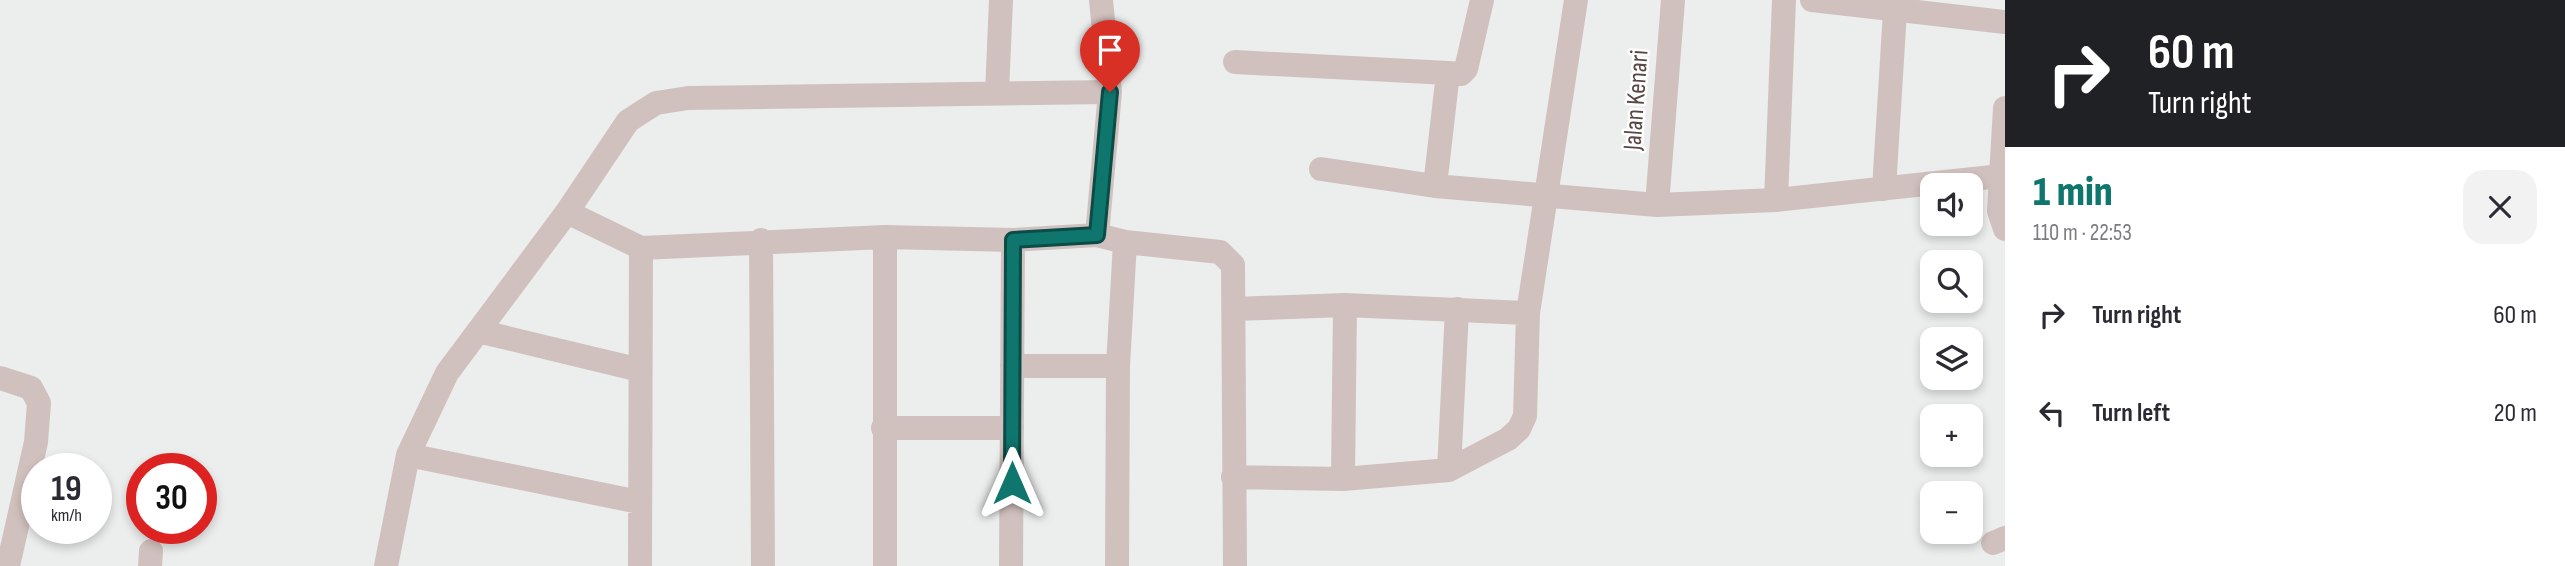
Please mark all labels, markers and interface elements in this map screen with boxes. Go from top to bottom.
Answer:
pin [1080,20,1140,92]
text: 60 m [2148,24,2235,83]
icon: right [2033,28,2124,119]
icon: arrive [1091,31,1129,69]
street label: Jalan Kenari [1617,49,1655,152]
text: Turn right [2148,84,2252,123]
text: 1 min [2033,167,2113,218]
button: close [2463,170,2537,244]
map controls [1920,173,1983,544]
button: sound [1920,173,1983,236]
text: 110 m · 22:53 [2033,219,2132,247]
button: search [1920,250,1983,313]
icon: right [2033,296,2071,334]
text: Turn right [2092,300,2181,331]
text: 60 m [2493,300,2537,331]
button: layers [1920,327,1983,390]
icon: left [2033,394,2071,432]
text: Turn left [2092,398,2170,429]
text: 20 m [2494,398,2537,429]
button: + [1920,404,1983,467]
position arrow [975,446,1049,520]
speed limit sign: 30 [126,453,217,544]
text: 19 [51,468,82,511]
button: − [1920,481,1983,544]
text: km/h [51,505,82,526]

